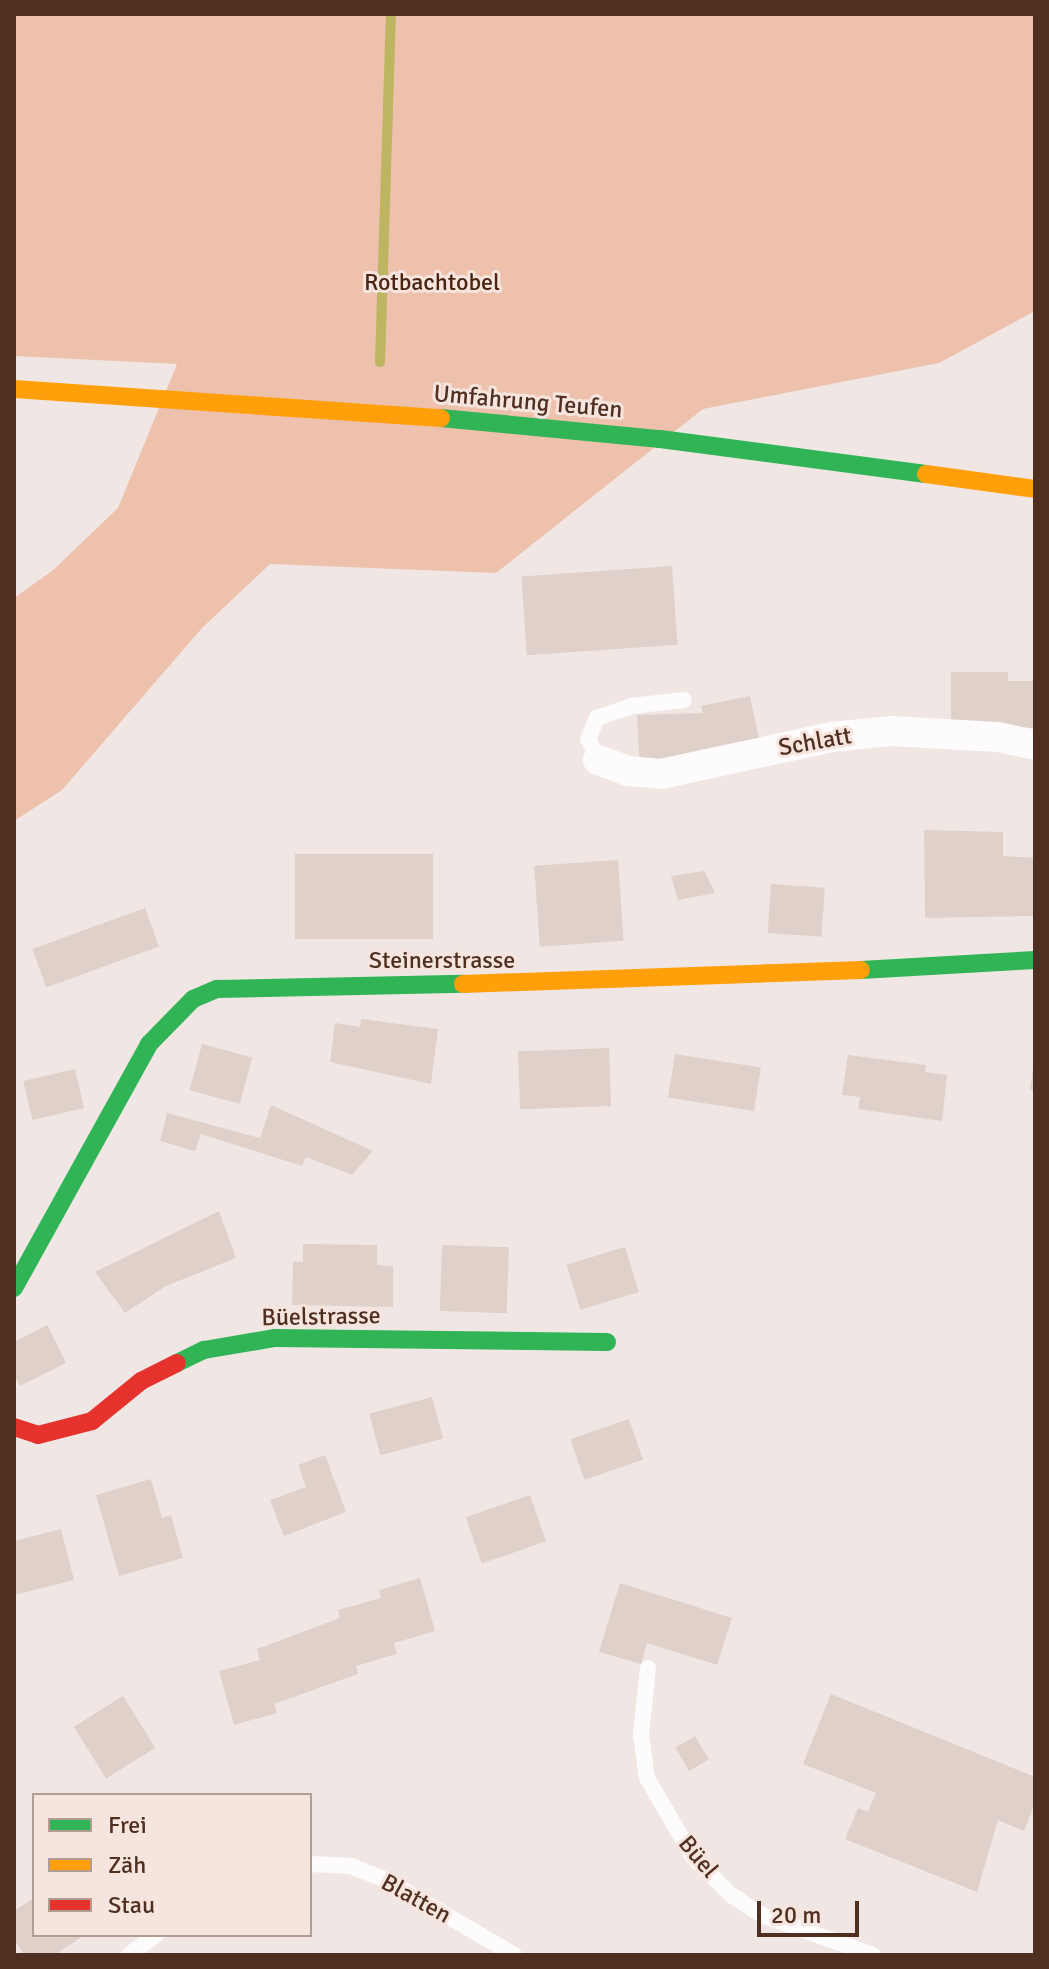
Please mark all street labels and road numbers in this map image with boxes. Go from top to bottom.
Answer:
street label: Umfahrung Teufen [432,379,624,425]
street label: Schlatt [776,721,854,763]
street label: Steinerstrasse [369,947,515,975]
street label: Büelstrasse [261,1302,381,1332]
street label: Büel [672,1830,724,1884]
street label: Blatten [376,1868,456,1930]

